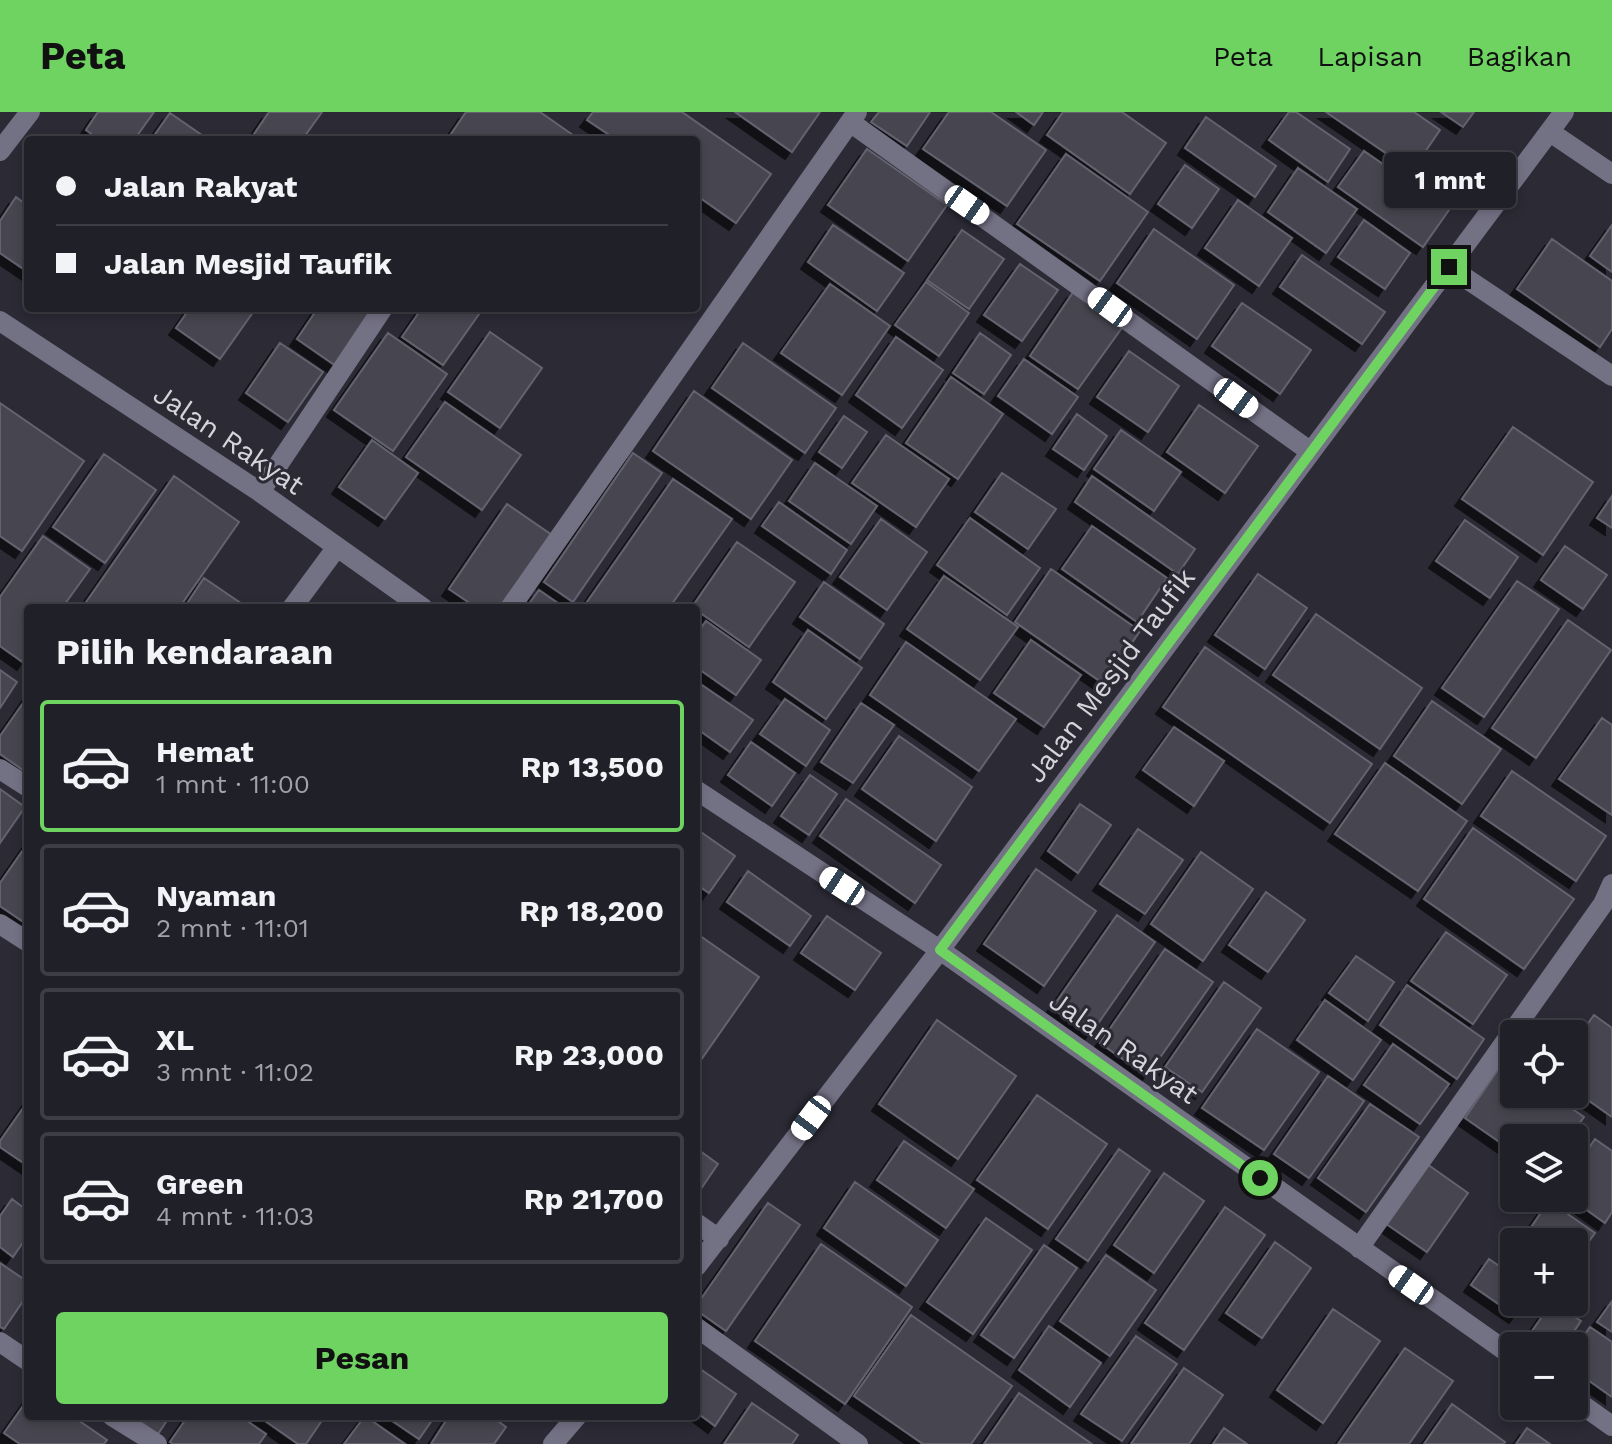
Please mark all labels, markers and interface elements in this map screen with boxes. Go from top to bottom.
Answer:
text: Peta [40,34,126,78]
text: Peta [1213,40,1273,73]
text: Lapisan [1317,40,1423,73]
text: Bagikan [1467,40,1572,73]
callout: 1 mnt [1383,151,1515,207]
text: 1 mnt [1415,165,1485,195]
text: Jalan Rakyat [104,169,297,204]
car [940,181,994,229]
text: Jalan Mesjid Taufik [104,246,392,281]
route end [1431,249,1467,285]
car [1084,283,1136,331]
car [1210,374,1262,422]
street label: Jalan Rakyat [147,377,310,502]
street label: Jalan Mesjid Taufik [1019,562,1202,789]
text: Pilih kendaraan [56,631,333,673]
icon: car [60,730,132,802]
text: Hemat [156,734,254,769]
text: Rp 13,500 [521,749,664,784]
text: 1 mnt · 11:00 [156,769,310,799]
car [815,863,869,909]
icon: car [60,874,132,946]
text: Nyaman [156,878,276,913]
text: Rp 18,200 [519,893,664,928]
text: 2 mnt · 11:01 [156,913,309,943]
street label: Jalan Rakyat [1043,984,1205,1111]
icon: car [60,1018,132,1090]
map controls [1500,1020,1588,1420]
button: locate [1500,1020,1588,1108]
text: XL [156,1022,194,1057]
text: Rp 23,000 [514,1037,664,1072]
text: 3 mnt · 11:02 [156,1057,314,1087]
car [787,1092,835,1144]
button: layers [1500,1124,1588,1212]
route start [1242,1160,1278,1196]
icon: car [60,1162,132,1234]
text: Green [156,1166,244,1201]
text: Rp 21,700 [524,1181,664,1216]
text: 4 mnt · 11:03 [156,1201,314,1231]
button: + [1500,1228,1588,1316]
car [1384,1261,1438,1309]
button: Pesan [56,1312,668,1404]
button: − [1500,1332,1588,1420]

